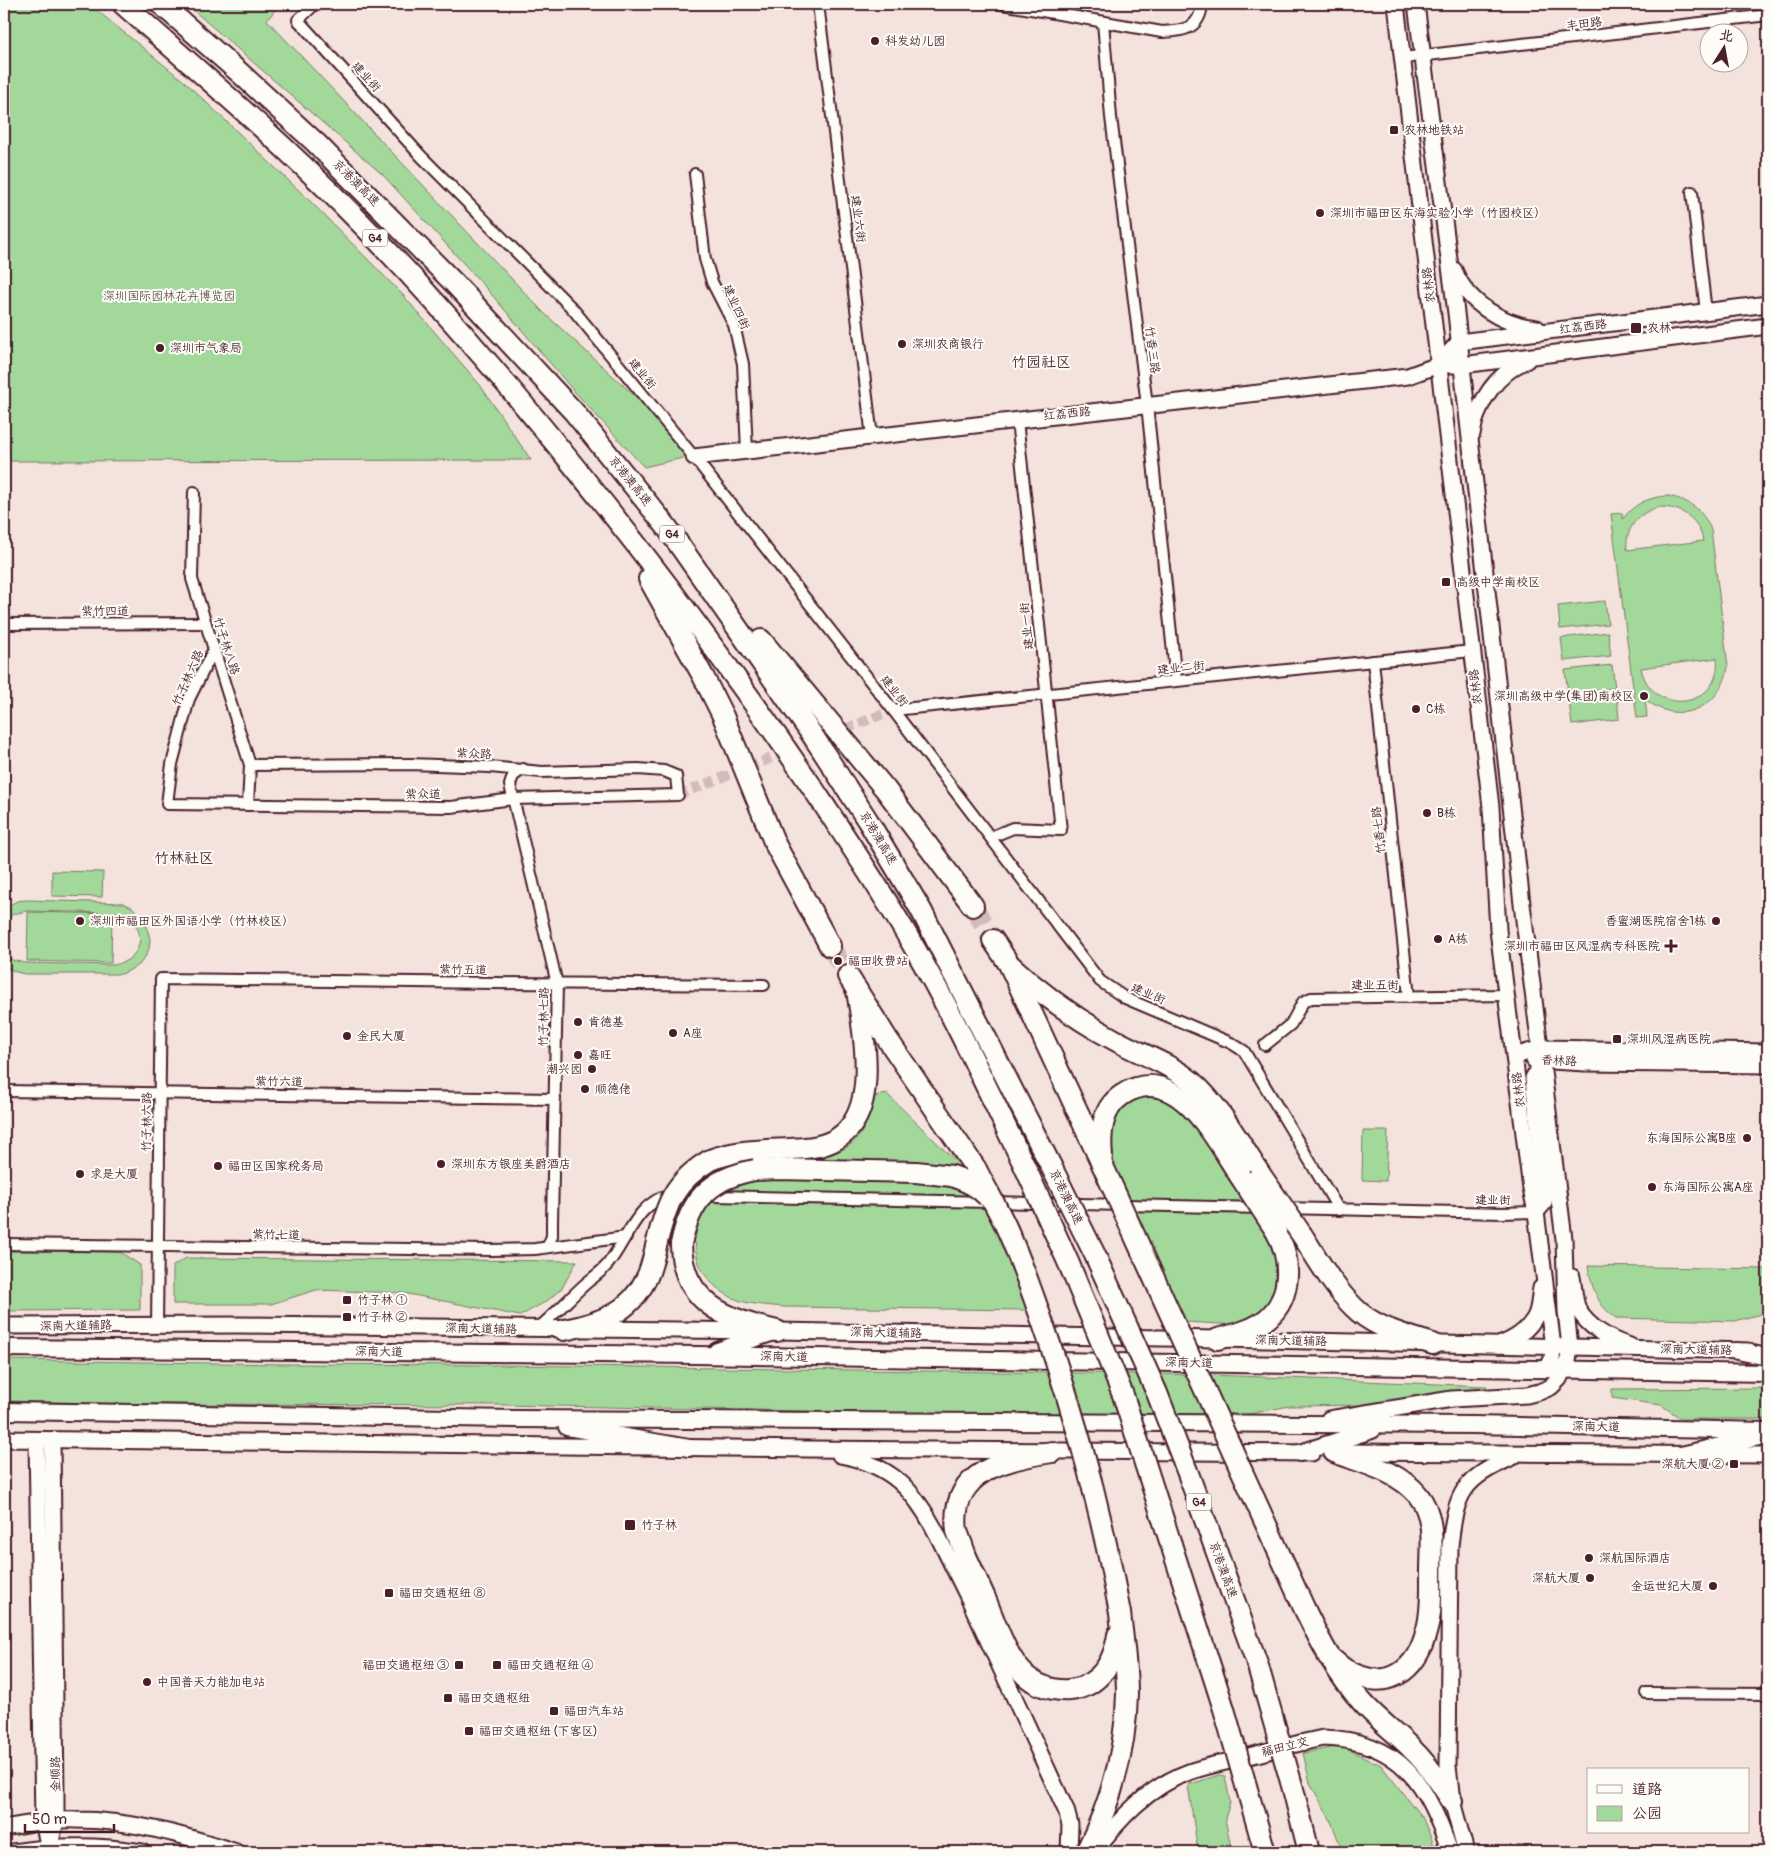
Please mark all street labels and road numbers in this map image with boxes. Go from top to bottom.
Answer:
street label: 丰田路 [1565,14,1603,34]
street label: 建业街 [348,59,384,95]
street label: 京港澳高速 [329,156,383,210]
street label: 建业六街 [848,194,868,244]
road number: G4 [362,230,388,247]
street label: 农林路 [1419,266,1439,304]
street label: 建业四街 [719,282,753,332]
street label: 红荔西路 [1558,317,1608,337]
street label: 竹香三路 [1142,325,1162,375]
street label: 建业街 [625,355,659,393]
street label: 红荔西路 [1042,404,1092,424]
street label: 京港澳高速 [605,453,655,509]
road number: G4 [660,526,684,542]
street label: 建业一街 [1017,601,1037,651]
street label: 紫竹四道 [81,604,129,619]
street label: 竹子林八路 [210,615,242,677]
street label: 竹子林六路 [169,648,207,708]
street label: 建业二街 [1156,658,1206,678]
street label: 农林路 [1466,668,1486,706]
street label: 建业街 [877,672,911,710]
street label: 紫众路 [456,746,492,762]
street label: 紫众道 [405,787,441,802]
street label: 竹香七路 [1369,805,1389,855]
street label: 京港澳高速 [856,808,900,868]
street label: 紫竹五道 [439,962,487,978]
street label: 建业五街 [1351,978,1399,993]
street label: 建业街 [1128,980,1168,1008]
street label: 竹子林七路 [536,987,552,1047]
street label: 香林路 [1541,1053,1577,1069]
street label: 农林路 [1509,1071,1529,1109]
street label: 紫竹六道 [255,1074,303,1090]
street label: 竹子林六路 [139,1092,155,1152]
street label: 京港澳高速 [1046,1167,1086,1227]
street label: 建业街 [1475,1193,1511,1208]
street label: 紫竹七道 [252,1227,300,1243]
street label: 深南大道辅路 [40,1318,112,1334]
street label: 深南大道辅路 [445,1321,517,1337]
street label: 深南大道辅路 [850,1325,922,1341]
street label: 深南大道辅路 [1255,1333,1327,1349]
street label: 深南大道辅路 [1660,1342,1732,1358]
street label: 深南大道 [355,1344,403,1360]
street label: 深南大道 [760,1349,808,1365]
street label: 深南大道 [1165,1355,1213,1371]
street label: 深南大道 [1572,1419,1620,1435]
road number: G4 [1186,1494,1212,1510]
street label: 京港澳高速 [1206,1539,1240,1601]
street label: 福田立交 [1260,1734,1310,1760]
street label: 金顺路 [48,1756,64,1792]

